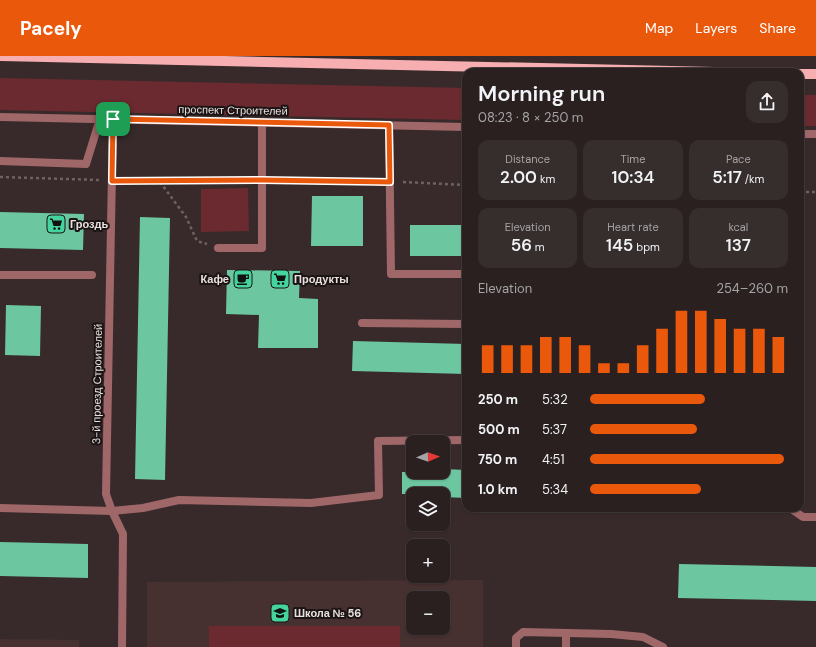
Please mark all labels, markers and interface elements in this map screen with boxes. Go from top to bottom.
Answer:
text: Pacely [20,16,82,41]
text: Map [645,19,673,37]
text: Layers [695,19,737,37]
text: Share [759,19,796,37]
text: Morning run [478,79,605,108]
button: share [746,81,788,123]
pin [96,102,130,136]
street label: проспект Строителей [178,102,288,118]
icon: arrive [102,108,124,130]
text: 08:23 · 8 × 250 m [478,109,583,126]
text: Distance [505,152,550,166]
text: Time [621,152,645,166]
text: Pace [726,152,751,166]
text: 2.00 [500,166,537,188]
text: 10:34 [612,166,654,188]
text: 5:17 [712,166,742,188]
text: km [537,172,555,186]
text: /km [742,172,764,186]
supermarket icon: Гроздь [45,213,67,235]
place label: Гроздь [70,217,109,231]
text: Elevation [505,220,551,234]
text: Heart rate [607,220,659,234]
text: kcal [728,220,748,234]
text: 56 [511,234,532,256]
text: 145 [606,234,633,256]
text: 137 [726,234,751,256]
text: m [532,240,545,254]
text: bpm [633,240,660,254]
cafe icon: Кафе [232,268,254,290]
supermarket icon: Продукты [269,268,291,290]
place label: Кафе [200,272,229,286]
place label: Продукты [294,272,349,286]
text: Elevation [478,280,532,297]
text: 254–260 m [716,280,788,297]
street label: 3-й проезд Строителей [89,324,105,444]
text: 250 m [478,391,518,408]
text: 5:32 [542,391,568,408]
text: 500 m [478,421,520,438]
text: 5:37 [542,421,567,438]
north arrow [406,435,450,479]
map controls [406,435,450,635]
text: 750 m [478,451,517,468]
text: 4:51 [542,451,565,468]
text: 1.0 km [478,481,517,498]
text: 5:34 [542,481,568,498]
button: layers [406,487,450,531]
button: + [406,539,450,583]
button: − [406,591,450,635]
school or university icon: Школа № 56 [269,602,291,624]
place label: Школа № 56 [294,606,361,620]

